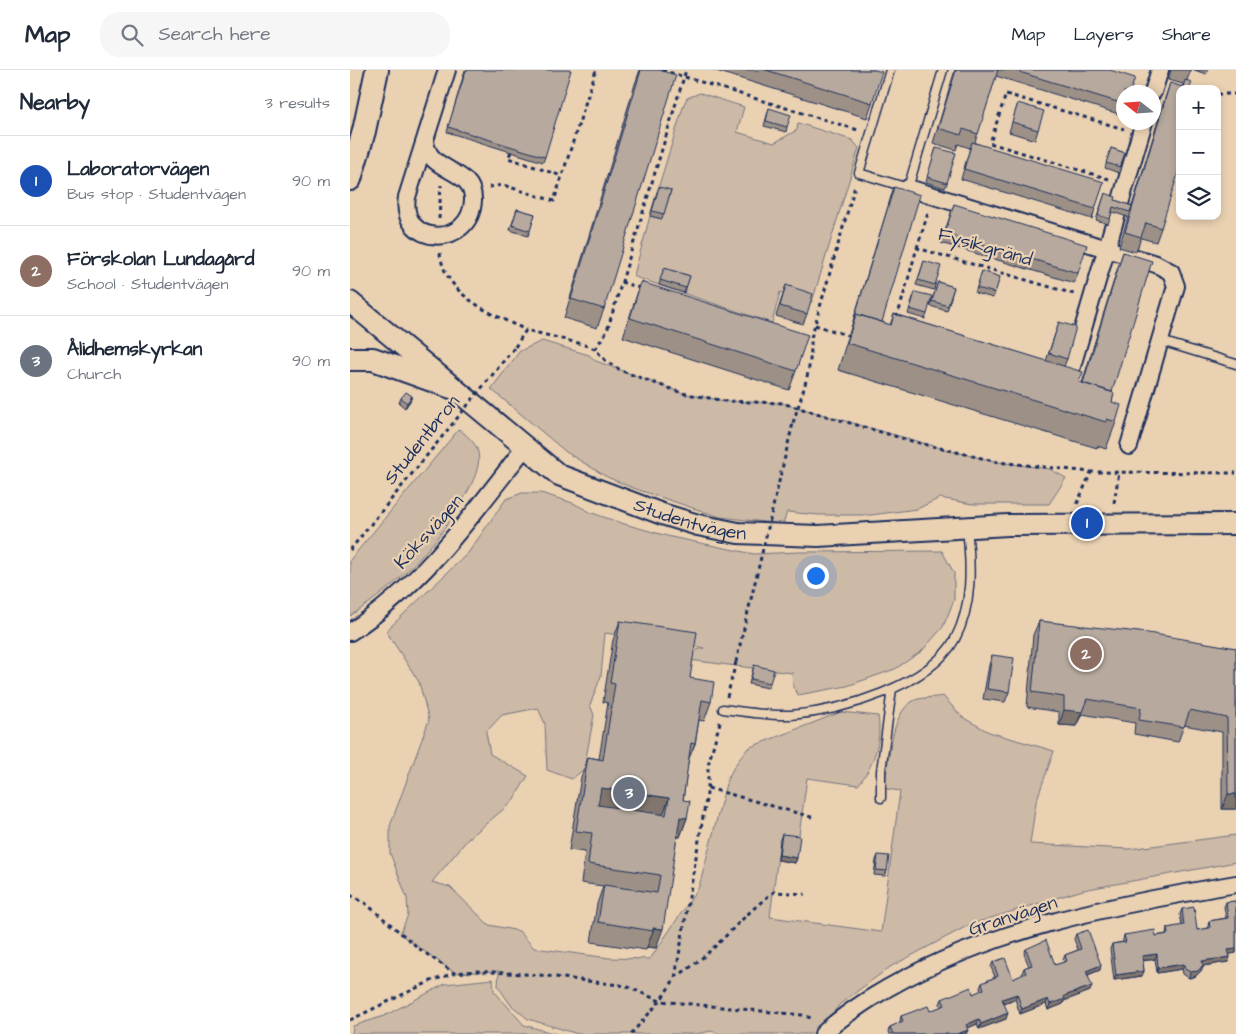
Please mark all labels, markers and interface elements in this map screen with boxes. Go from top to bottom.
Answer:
search box [100,12,450,57]
text: Map [25,18,70,52]
icon: search [118,21,146,49]
text: Search here [158,21,271,48]
text: Map [1011,22,1045,47]
text: Layers [1073,22,1134,47]
text: Share [1162,22,1211,47]
north arrow [1116,85,1161,130]
map controls [1176,85,1221,220]
button: + [1176,85,1221,130]
text: Nearby [20,88,90,117]
text: 3 results [265,92,330,114]
button: − [1176,130,1221,175]
text: Laboratorvägen [67,156,209,183]
text: 1 [35,170,37,192]
text: 90 m [292,170,330,192]
button: layers [1176,175,1221,220]
text: Bus stop · Studentvägen [67,183,246,205]
street label: Fysikgränd [934,221,1036,274]
text: Förskolan Lundagård [67,246,254,273]
text: 2 [31,260,41,282]
text: 90 m [292,260,330,282]
text: School · Studentvägen [67,273,228,295]
text: Ålidhemskyrkan [67,336,202,363]
text: 3 [32,350,40,372]
text: 90 m [292,350,330,372]
text: Church [67,363,121,385]
street label: Studentbron [377,390,467,490]
street label: Köksvägen [388,489,471,576]
street label: Studentvägen [630,491,747,547]
pin: 1 [1071,504,1103,542]
your location [803,563,829,589]
pin: 2 [1070,635,1102,673]
pin: 3 [613,774,645,812]
street label: Granvägen [965,889,1061,944]

